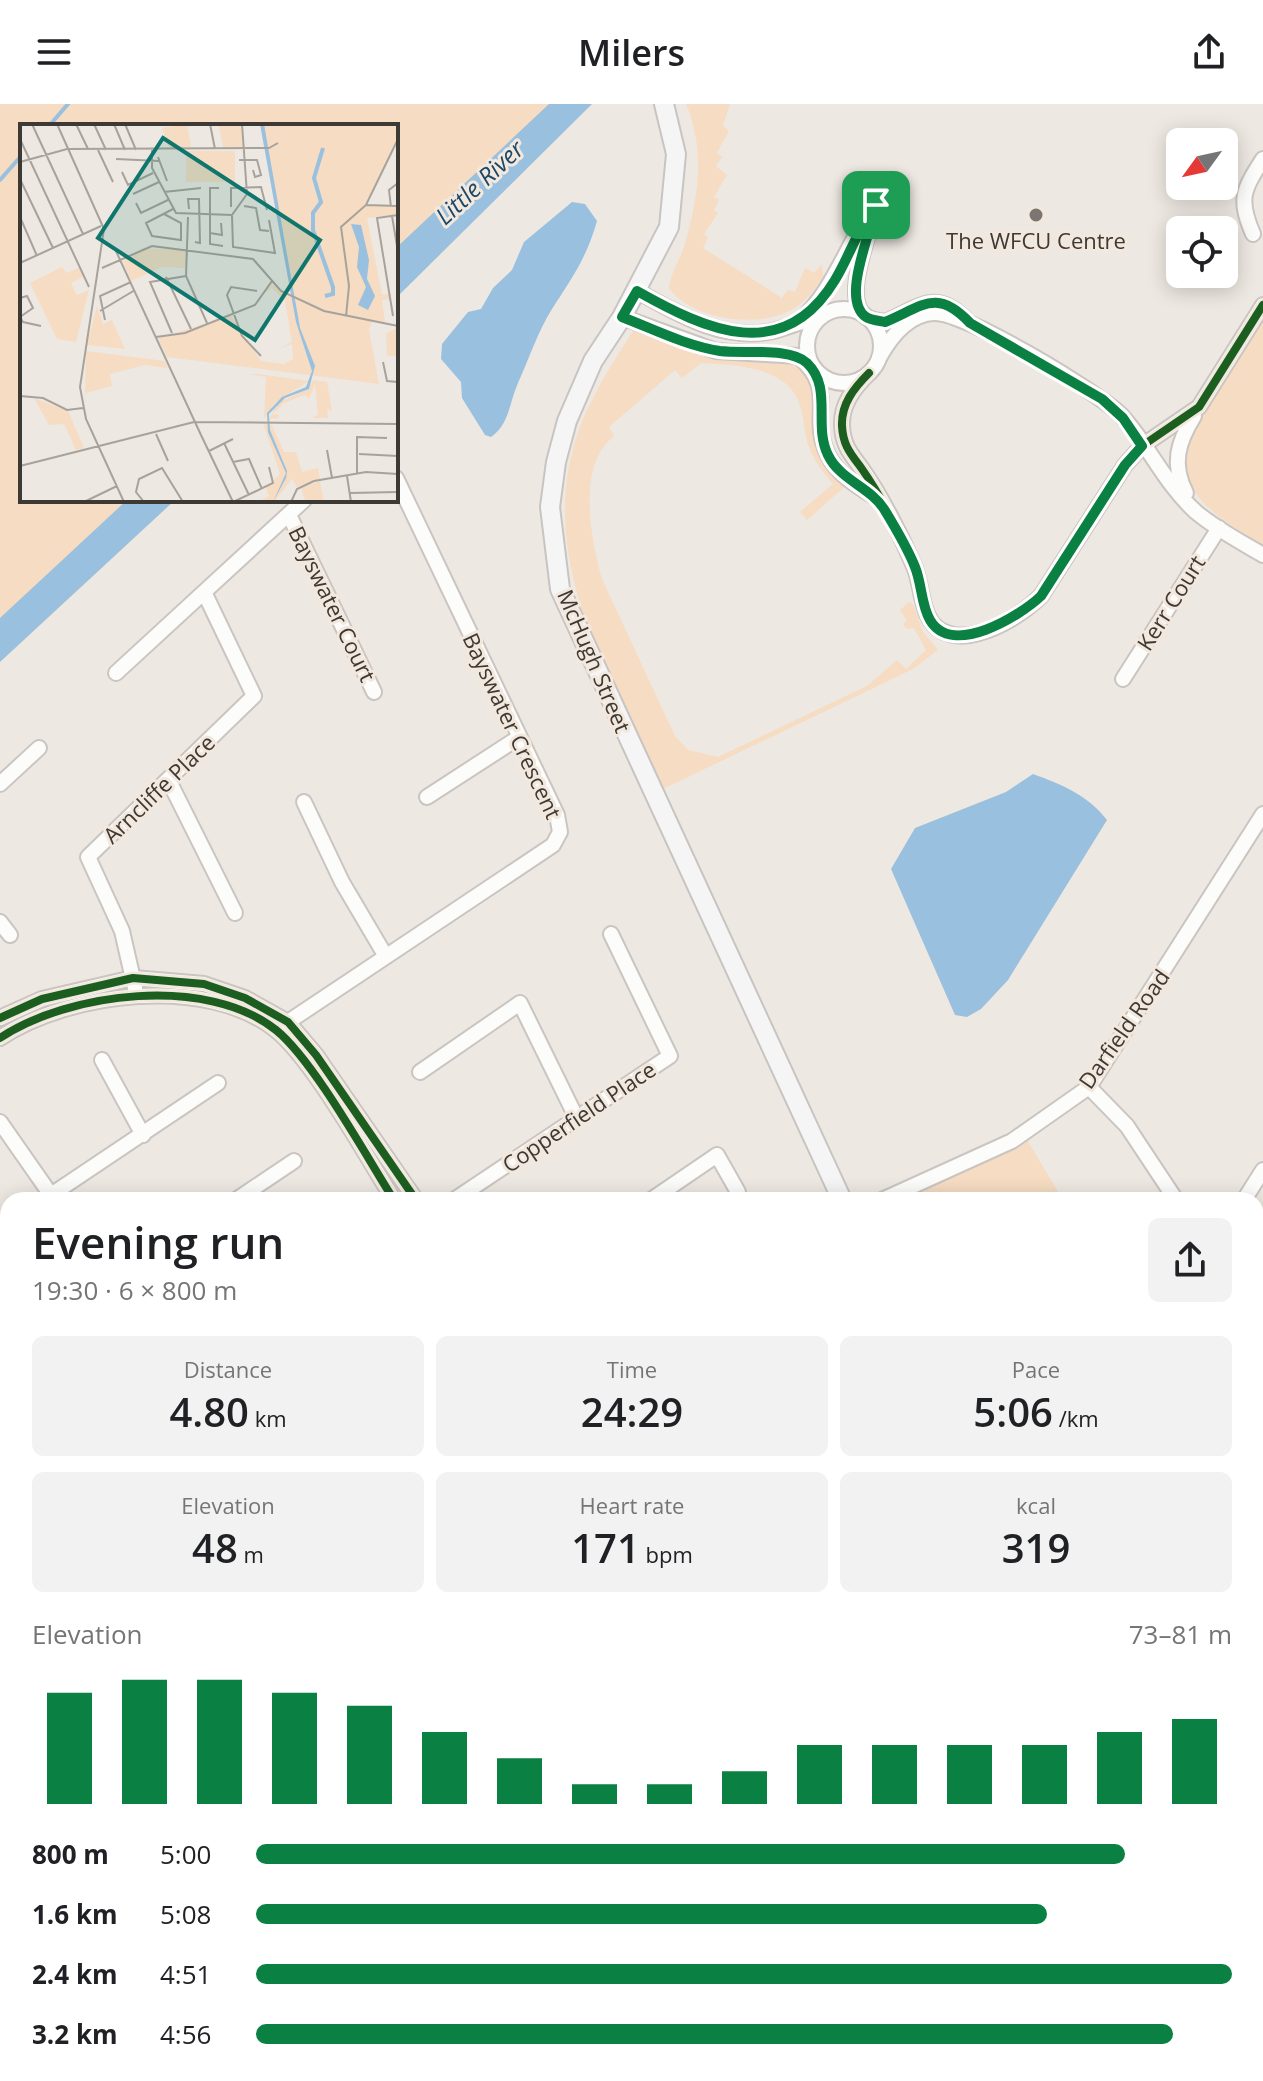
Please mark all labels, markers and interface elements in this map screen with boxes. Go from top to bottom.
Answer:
text: Milers [578,28,685,77]
icon: menu [32,30,76,74]
icon: share [1187,30,1231,74]
inset map [20,124,398,502]
north arrow [1166,128,1238,200]
map controls [1166,128,1238,288]
water label: Little River [428,131,532,231]
pin [842,171,910,239]
icon: arrive [854,183,898,227]
marker: The WFCU Centre [1027,206,1045,224]
button: locate [1166,216,1238,288]
place label: The WFCU Centre [946,225,1126,255]
street label: Bayswater Court [282,521,384,686]
street label: Kerr Court [1129,549,1211,656]
street label: McHugh Street [551,584,639,737]
street label: Bayswater Crescent [457,628,569,824]
street label: Arncliffe Place [96,727,221,849]
street label: Darfield Road [1071,963,1176,1094]
street label: Copperfield Place [496,1054,661,1179]
text: Evening run [32,1212,284,1272]
button: share [1148,1218,1232,1302]
text: 19:30 · 6 × 800 m [32,1272,237,1308]
text: Distance [184,1354,272,1384]
text: Time [607,1354,657,1384]
text: Pace [1012,1354,1060,1384]
text: 4.80 [169,1384,249,1439]
text: 24:29 [581,1384,683,1439]
text: 5:06 [973,1384,1053,1439]
text: km [249,1403,287,1433]
text: /km [1053,1403,1099,1433]
text: Elevation [181,1490,275,1520]
text: Heart rate [580,1490,684,1520]
text: kcal [1016,1490,1056,1520]
text: 48 [192,1520,238,1575]
text: 171 [571,1520,640,1575]
text: 319 [1002,1520,1070,1575]
text: m [238,1539,264,1569]
text: bpm [640,1539,693,1569]
text: Elevation [32,1616,142,1652]
text: 73–81 m [1129,1616,1232,1652]
text: 800 m [32,1836,109,1872]
text: 5:00 [160,1836,211,1872]
text: 1.6 km [32,1896,118,1932]
text: 5:08 [160,1896,211,1932]
text: 2.4 km [32,1956,118,1992]
text: 4:51 [160,1956,211,1992]
text: 3.2 km [32,2016,118,2052]
text: 4:56 [160,2016,211,2052]

